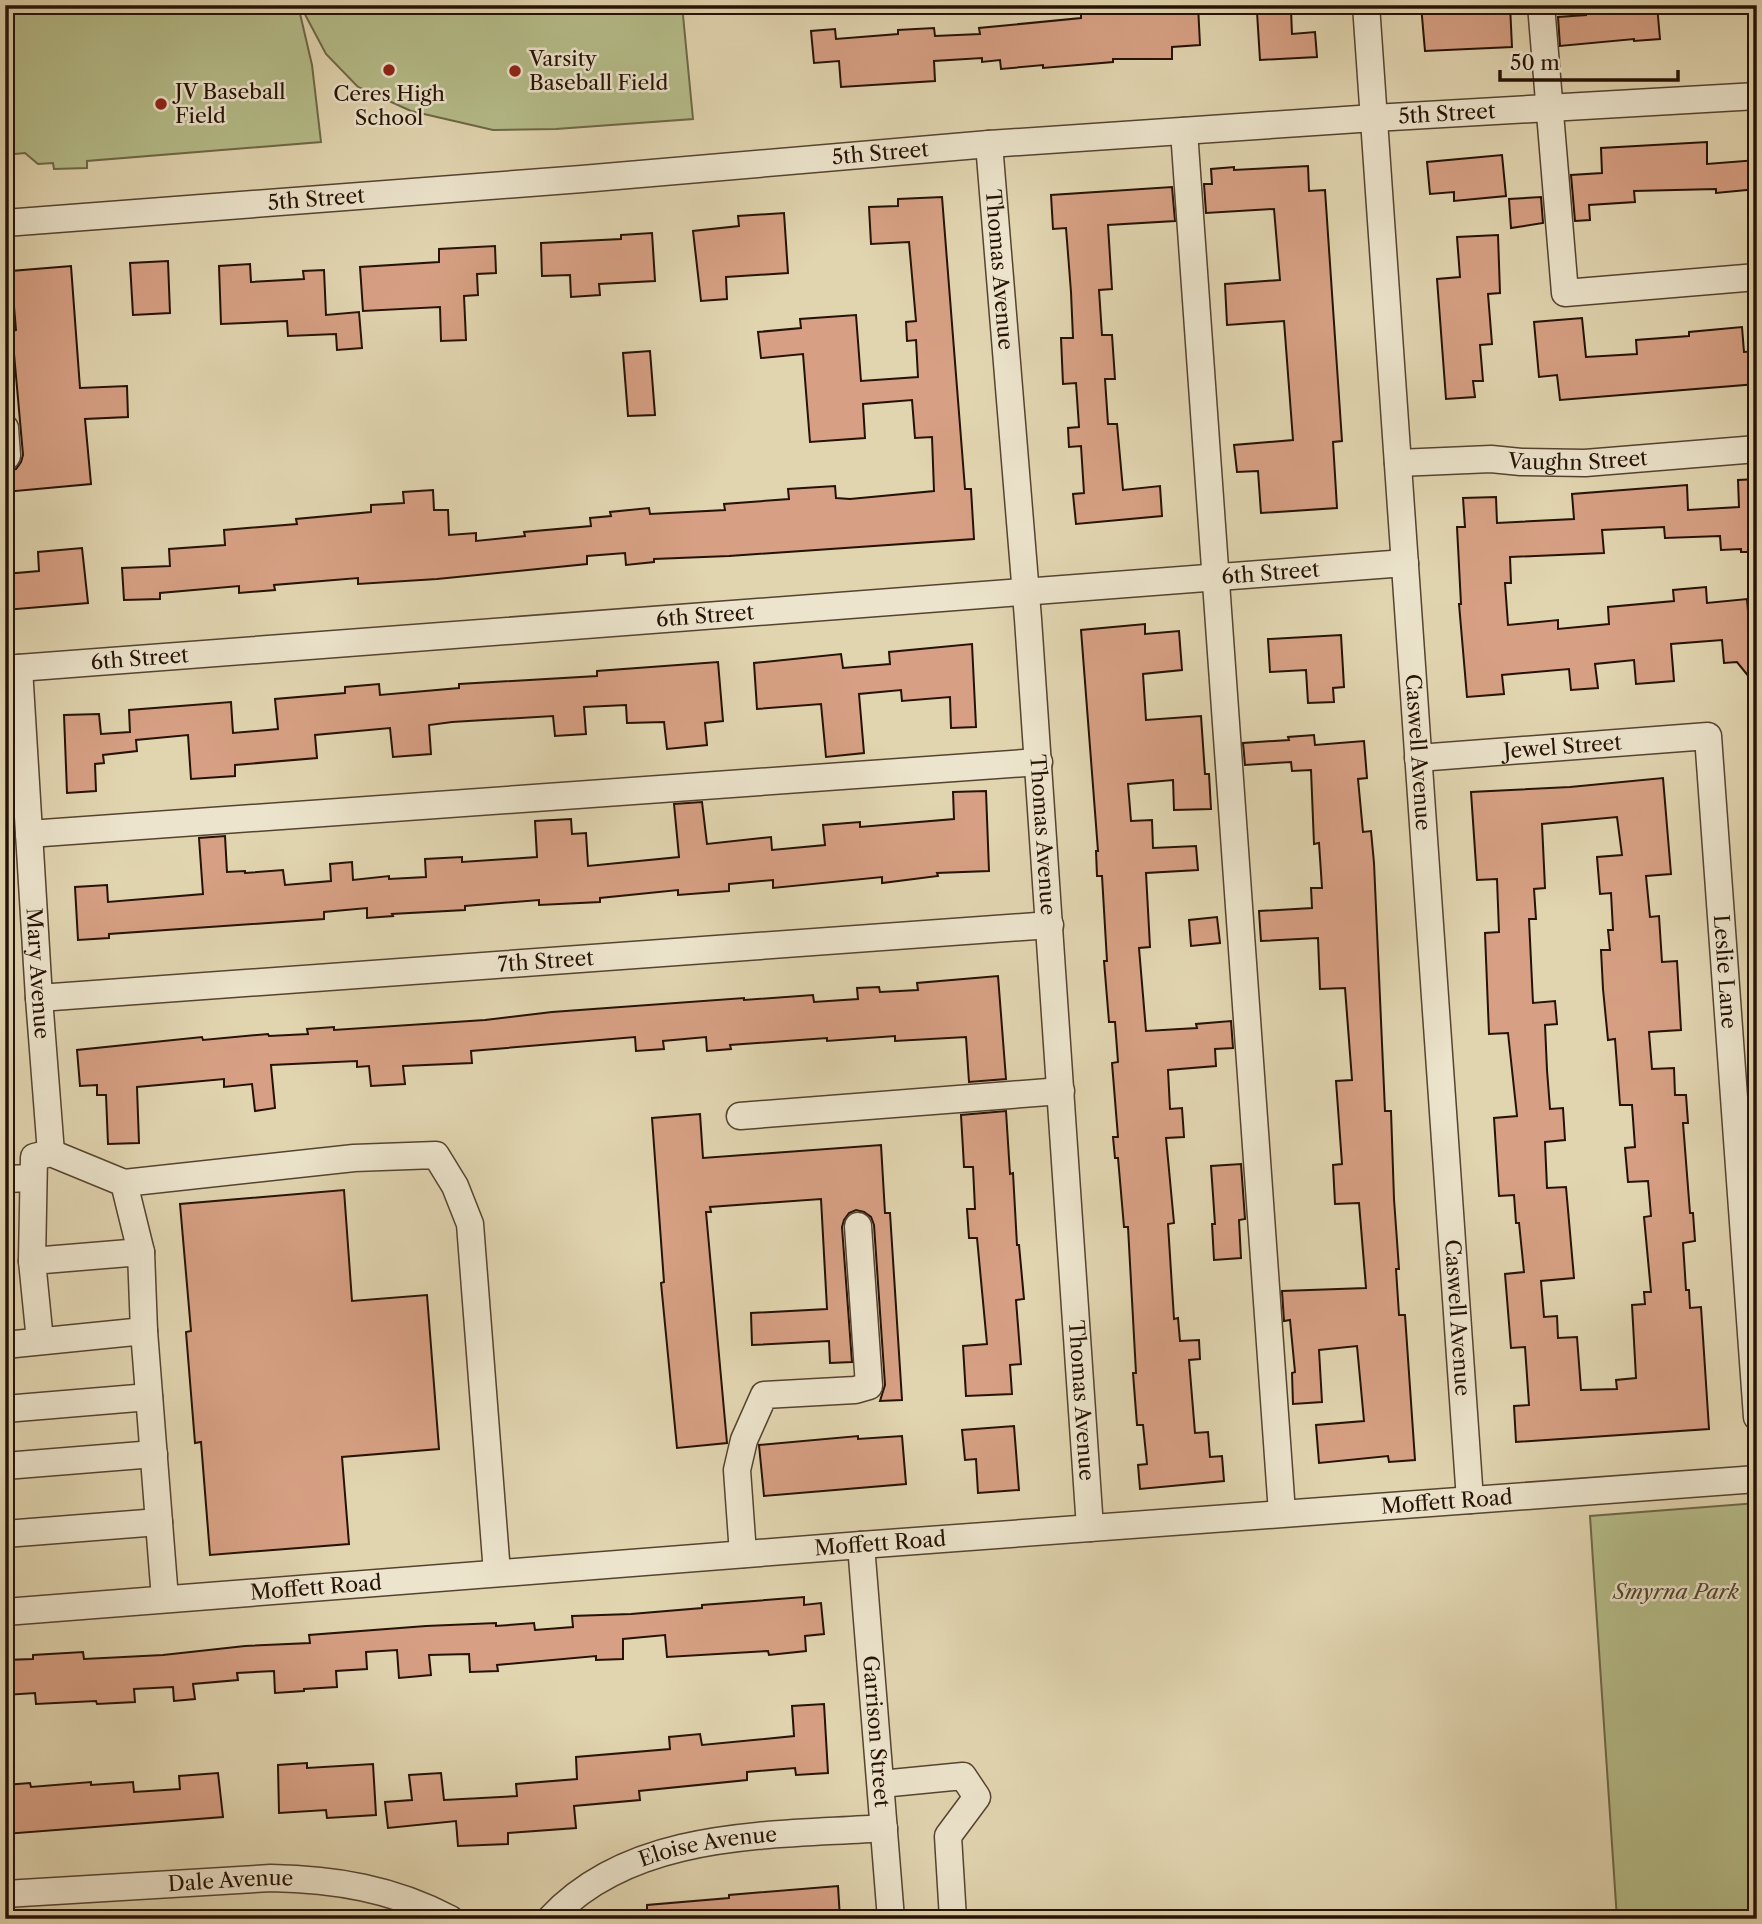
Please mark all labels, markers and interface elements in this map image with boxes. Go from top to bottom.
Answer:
scale bar [1500,38,1678,82]
place label: Varsity Baseball Field [528,46,668,95]
text: 50 m [1510,50,1560,75]
marker: Ceres High School [381,62,397,78]
marker: Varsity Baseball Field [507,63,523,79]
place label: JV Baseball Field [172,79,285,128]
place label: Ceres High School [333,81,445,130]
marker: JV Baseball Field [153,96,169,112]
street label: 5th Street [1398,98,1497,129]
street label: 5th Street [831,136,930,169]
street label: 5th Street [267,183,366,215]
street label: Thomas Avenue [981,188,1019,351]
street label: Vaughn Street [1506,445,1649,475]
street label: 6th Street [1220,556,1321,589]
street label: 6th Street [655,599,755,632]
street label: 6th Street [90,642,190,674]
street label: Caswell Avenue [1401,673,1436,831]
street label: Jewel Street [1499,730,1623,764]
street label: Thomas Avenue [1025,754,1061,916]
street label: Mary Avenue [22,907,55,1040]
street label: Leslie Lane [1709,914,1742,1030]
street label: 7th Street [497,945,595,977]
street label: Caswell Avenue [1440,1239,1476,1397]
street label: Thomas Avenue [1064,1319,1100,1482]
street label: Moffett Road [1380,1484,1514,1519]
street label: Moffett Road [814,1526,947,1561]
street label: Moffett Road [249,1570,383,1605]
park label: Smyrna Park [1611,1579,1739,1604]
street label: Garrison Street [858,1654,895,1809]
street label: Eloise Avenue [635,1821,778,1872]
street label: Dale Avenue [167,1865,294,1896]

